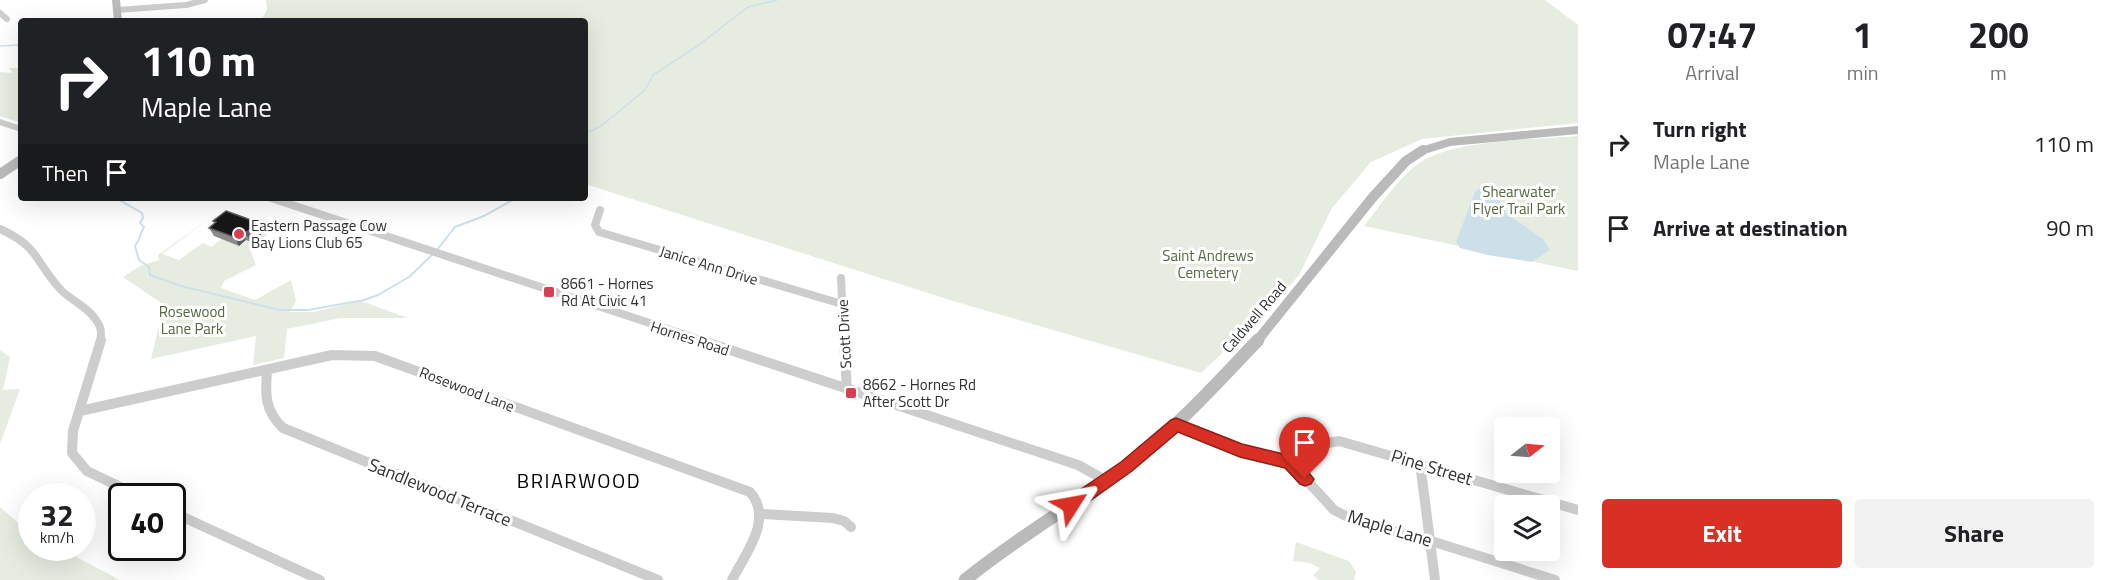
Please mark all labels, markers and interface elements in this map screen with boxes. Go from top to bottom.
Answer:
text: 07:47 [1667,7,1757,62]
text: 1 [1853,7,1873,62]
text: 200 [1968,7,2029,62]
text: 110 m [141,28,256,92]
icon: right [42,42,120,120]
text: Arrival [1685,57,1740,88]
text: min [1847,57,1879,88]
text: m [1990,57,2007,88]
text: Maple Lane [141,86,272,127]
text: Turn right [1653,112,1747,146]
text: 110 m [2034,127,2094,161]
icon: right [1602,128,1635,161]
text: Maple Lane [1653,146,1750,177]
text: Then [42,156,88,190]
icon: arrive [100,156,133,189]
park label: Shearwater Flyer Trail Park [1473,180,1565,220]
text: Arrive at destination [1653,211,1848,245]
text: 90 m [2046,211,2094,245]
icon: arrive [1602,212,1635,245]
place label: Eastern Passage Cow Bay Lions Club 65 [251,214,387,254]
marker: Eastern Passage Cow Bay Lions Club 65 [232,227,246,241]
street label: Janice Ann Drive [657,239,761,291]
park label: Saint Andrews Cemetery [1162,244,1254,284]
place label: 8661 - Hornes Rd At Civic 41 [561,272,654,312]
street label: Caldwell Road [1216,276,1292,358]
marker: 8661 - Hornes Rd At Civic 41 [542,285,556,299]
street label: Scott Drive [831,299,857,369]
park label: Rosewood Lane Park [159,300,225,340]
street label: Hornes Road [648,314,732,362]
street label: Rosewood Lane [416,360,518,418]
place label: 8662 - Hornes Rd After Scott Dr [863,373,976,413]
marker: 8662 - Hornes Rd After Scott Dr [844,386,858,400]
pin [1279,417,1330,479]
north arrow [1494,417,1560,483]
map controls [1494,417,1560,561]
icon: arrive [1288,426,1321,459]
street label: Pine Street [1388,442,1477,492]
street label: Sandlewood Terrace [364,451,516,533]
district label: BRIARWOOD [517,465,641,496]
position arrow [1039,473,1103,537]
speed limit sign: 40 [108,483,186,561]
text: 32 [40,492,74,538]
button: layers [1494,495,1560,561]
button: Exit [1602,499,1842,568]
button: Share [1854,499,2094,568]
street label: Maple Lane [1344,502,1436,554]
text: km/h [40,526,74,549]

